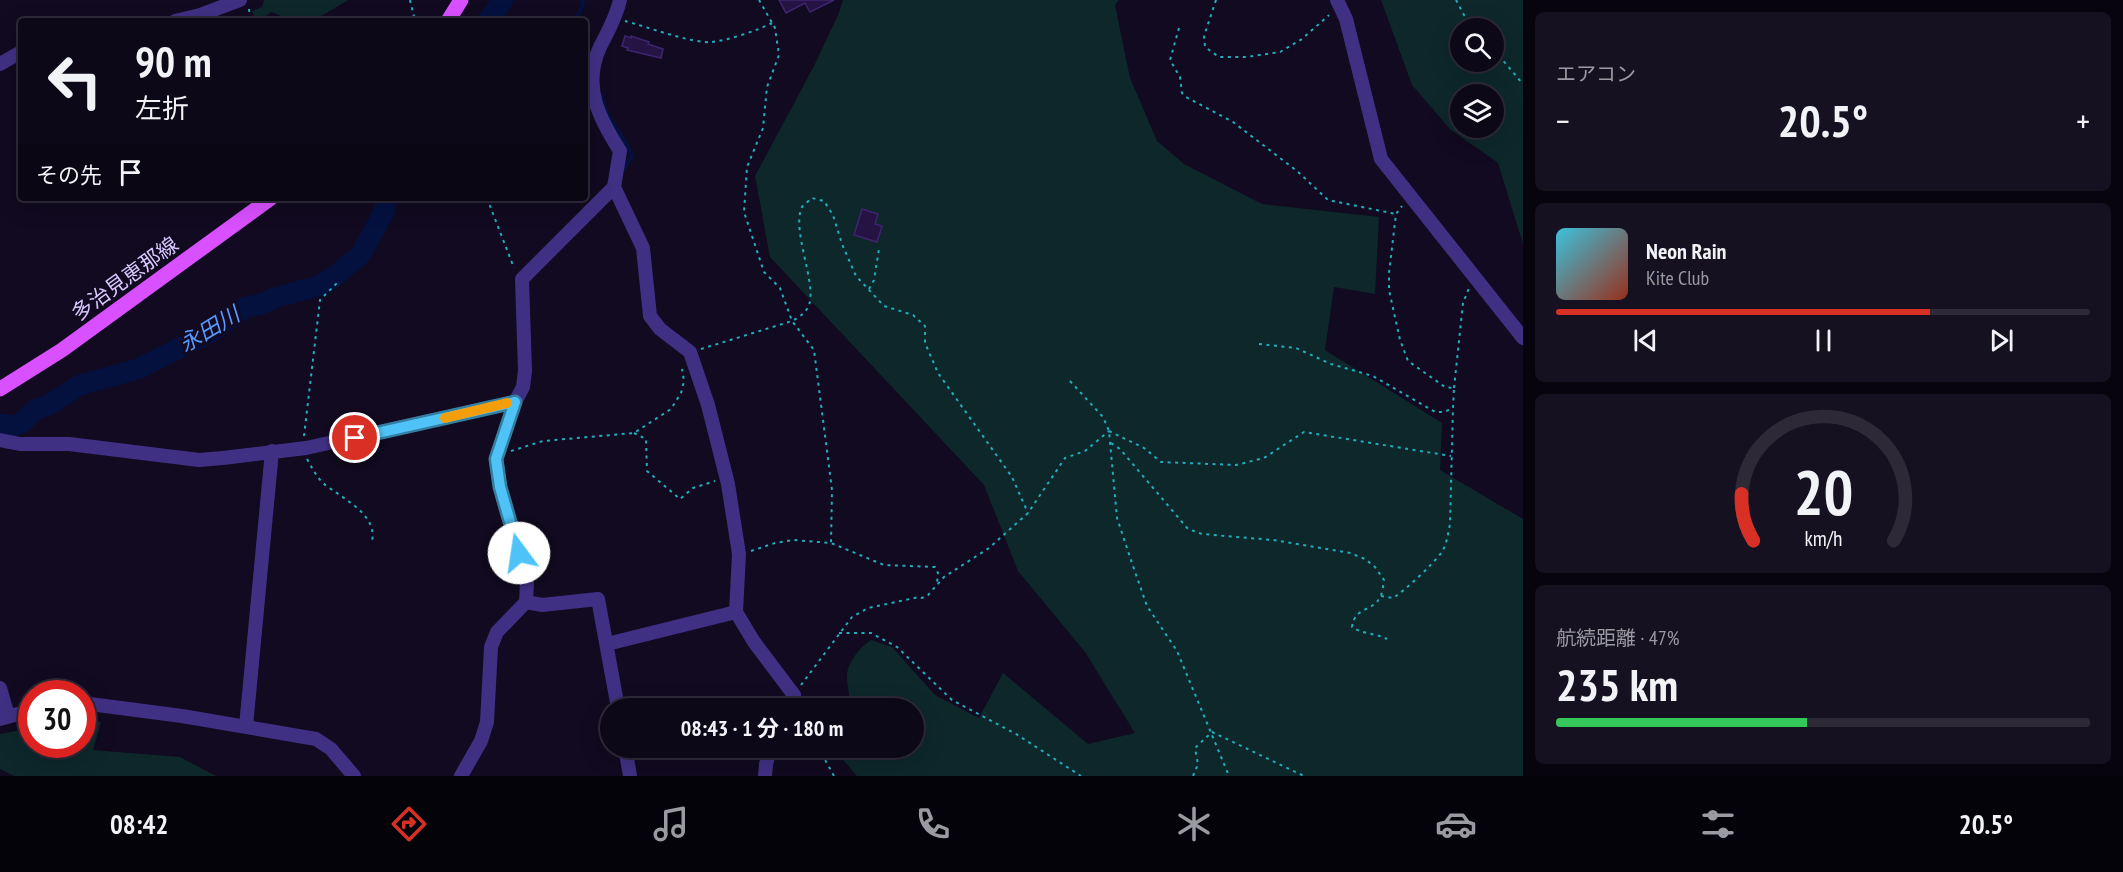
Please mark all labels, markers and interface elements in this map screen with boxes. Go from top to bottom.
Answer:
map controls [1450,18,1504,138]
button: search [1450,18,1504,72]
text: 90 m [135,34,212,89]
icon: left [36,42,114,120]
text: エアコン [1556,61,1636,87]
button: layers [1450,84,1504,138]
text: 左折 [135,91,189,125]
text: 20.5° [1778,91,1868,149]
text: − [1556,99,1570,142]
text: + [2076,99,2090,142]
icon: arrive [114,156,147,189]
text: その先 [36,161,102,189]
street label: 多治見恵那線 [66,231,184,327]
text: Neon Rain [1646,237,1726,265]
text: Kite Club [1646,265,1709,291]
water label: 永田川 [173,299,246,358]
icon: previous [1629,324,1662,357]
icon: pause [1807,324,1840,357]
icon: next [1985,324,2018,357]
pin [329,412,380,463]
icon: arrive [338,421,371,454]
text: 20 [1793,451,1853,532]
position arrow [487,521,551,585]
text: km/h [1804,524,1842,552]
text: 航続距離 · 47% [1556,625,1679,651]
text: 235 km [1556,655,1678,713]
speed limit sign: 30 [18,680,96,758]
text: 08:43 · 1 分 · 180 m [681,714,843,742]
icon: directions [388,803,430,845]
icon: music [650,803,692,845]
icon: phone [912,803,954,845]
icon: climate [1173,803,1215,845]
icon: car [1435,803,1477,845]
icon: filters [1697,803,1739,845]
text: 08:42 [110,807,168,841]
text: 20.5° [1959,807,2013,841]

